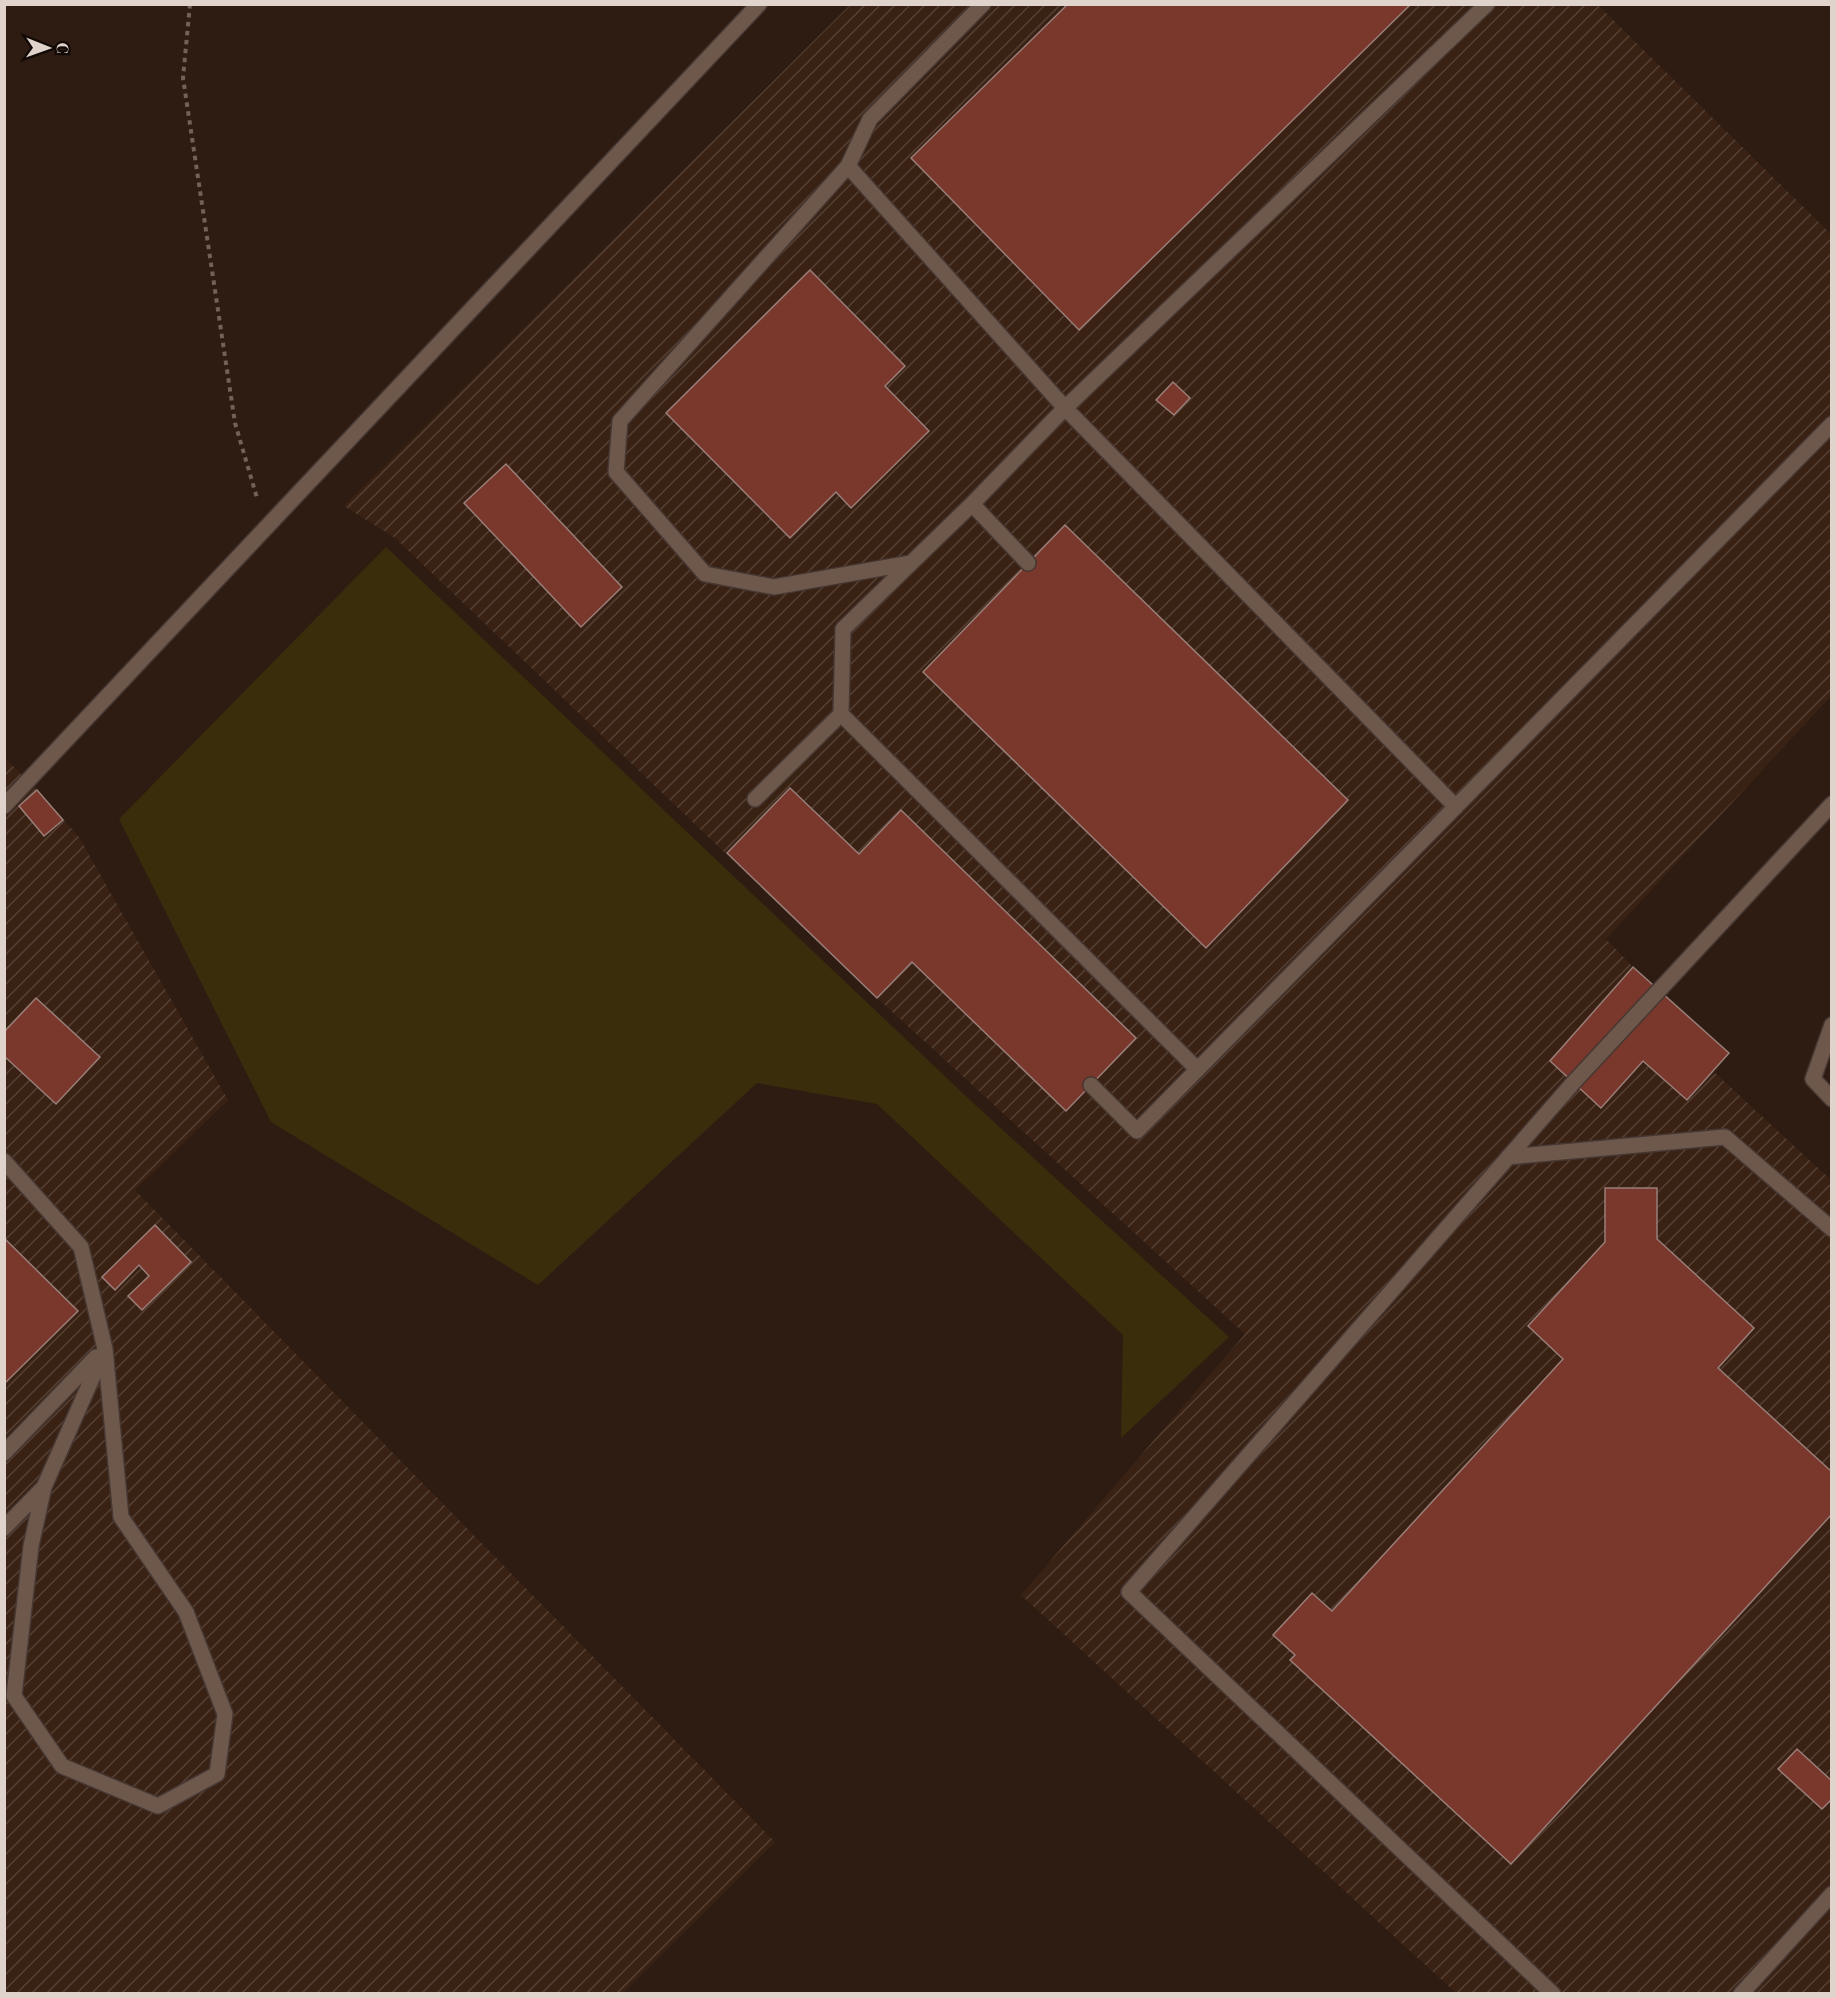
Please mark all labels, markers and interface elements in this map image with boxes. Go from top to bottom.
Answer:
north arrow [18,18,78,78]
text: С [53,42,74,54]

